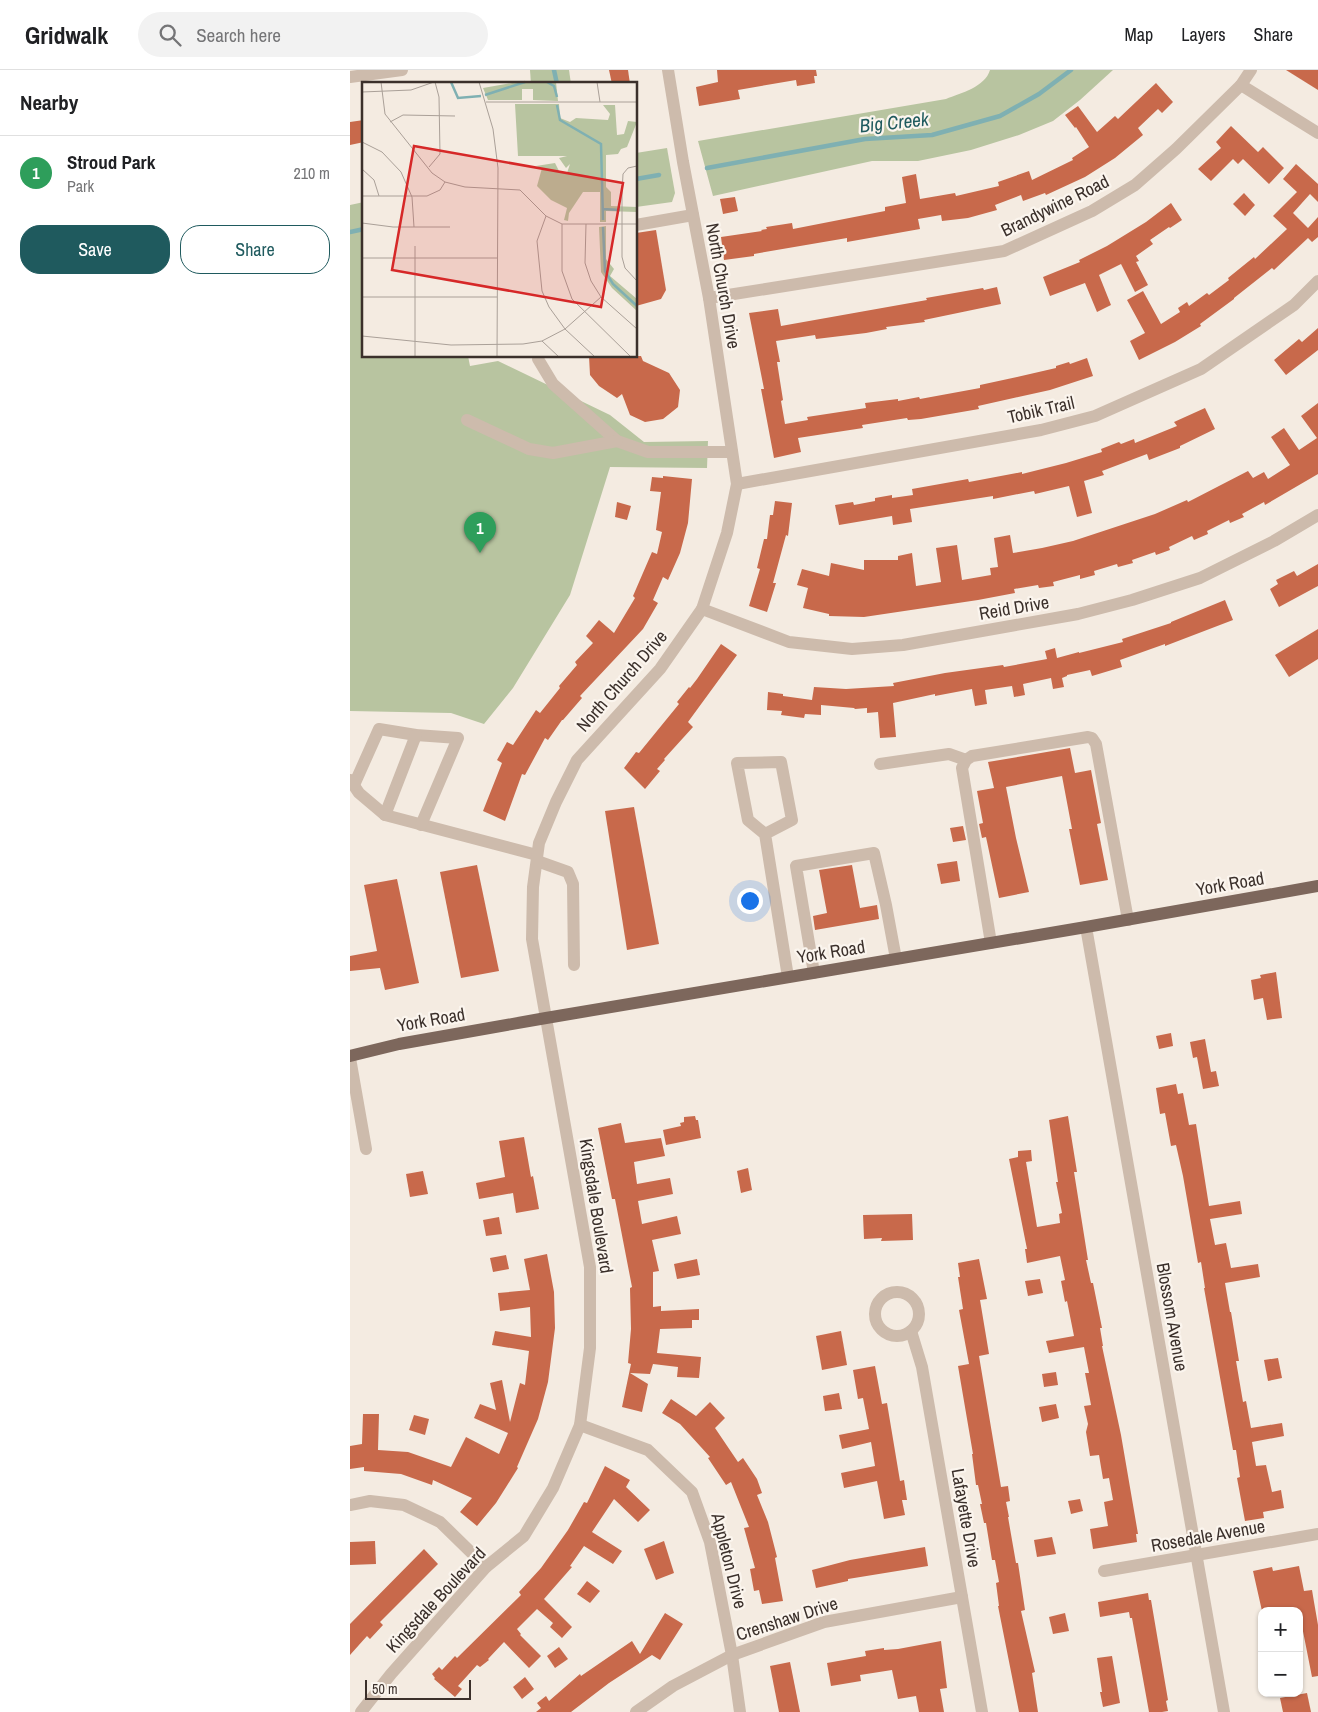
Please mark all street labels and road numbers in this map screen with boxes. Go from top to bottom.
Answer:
street label: Brandywine Road [997,169,1113,243]
street label: North Church Drive [700,221,747,351]
street label: Tobik Trail [1005,390,1077,429]
street label: Reid Drive [977,589,1051,626]
street label: North Church Drive [570,624,673,737]
street label: York Road [1194,865,1266,902]
street label: York Road [795,934,867,969]
street label: York Road [395,1001,467,1038]
street label: Kingsdale Boulevard [573,1137,619,1275]
street label: Blossom Avenue [1151,1261,1194,1373]
street label: Lafayette Drive [945,1466,987,1569]
street label: Appleton Drive [705,1510,753,1611]
street label: Rosedale Avenue [1149,1513,1267,1558]
street label: Kingsdale Boulevard [380,1541,491,1658]
street label: Crenshaw Drive [733,1590,841,1647]

